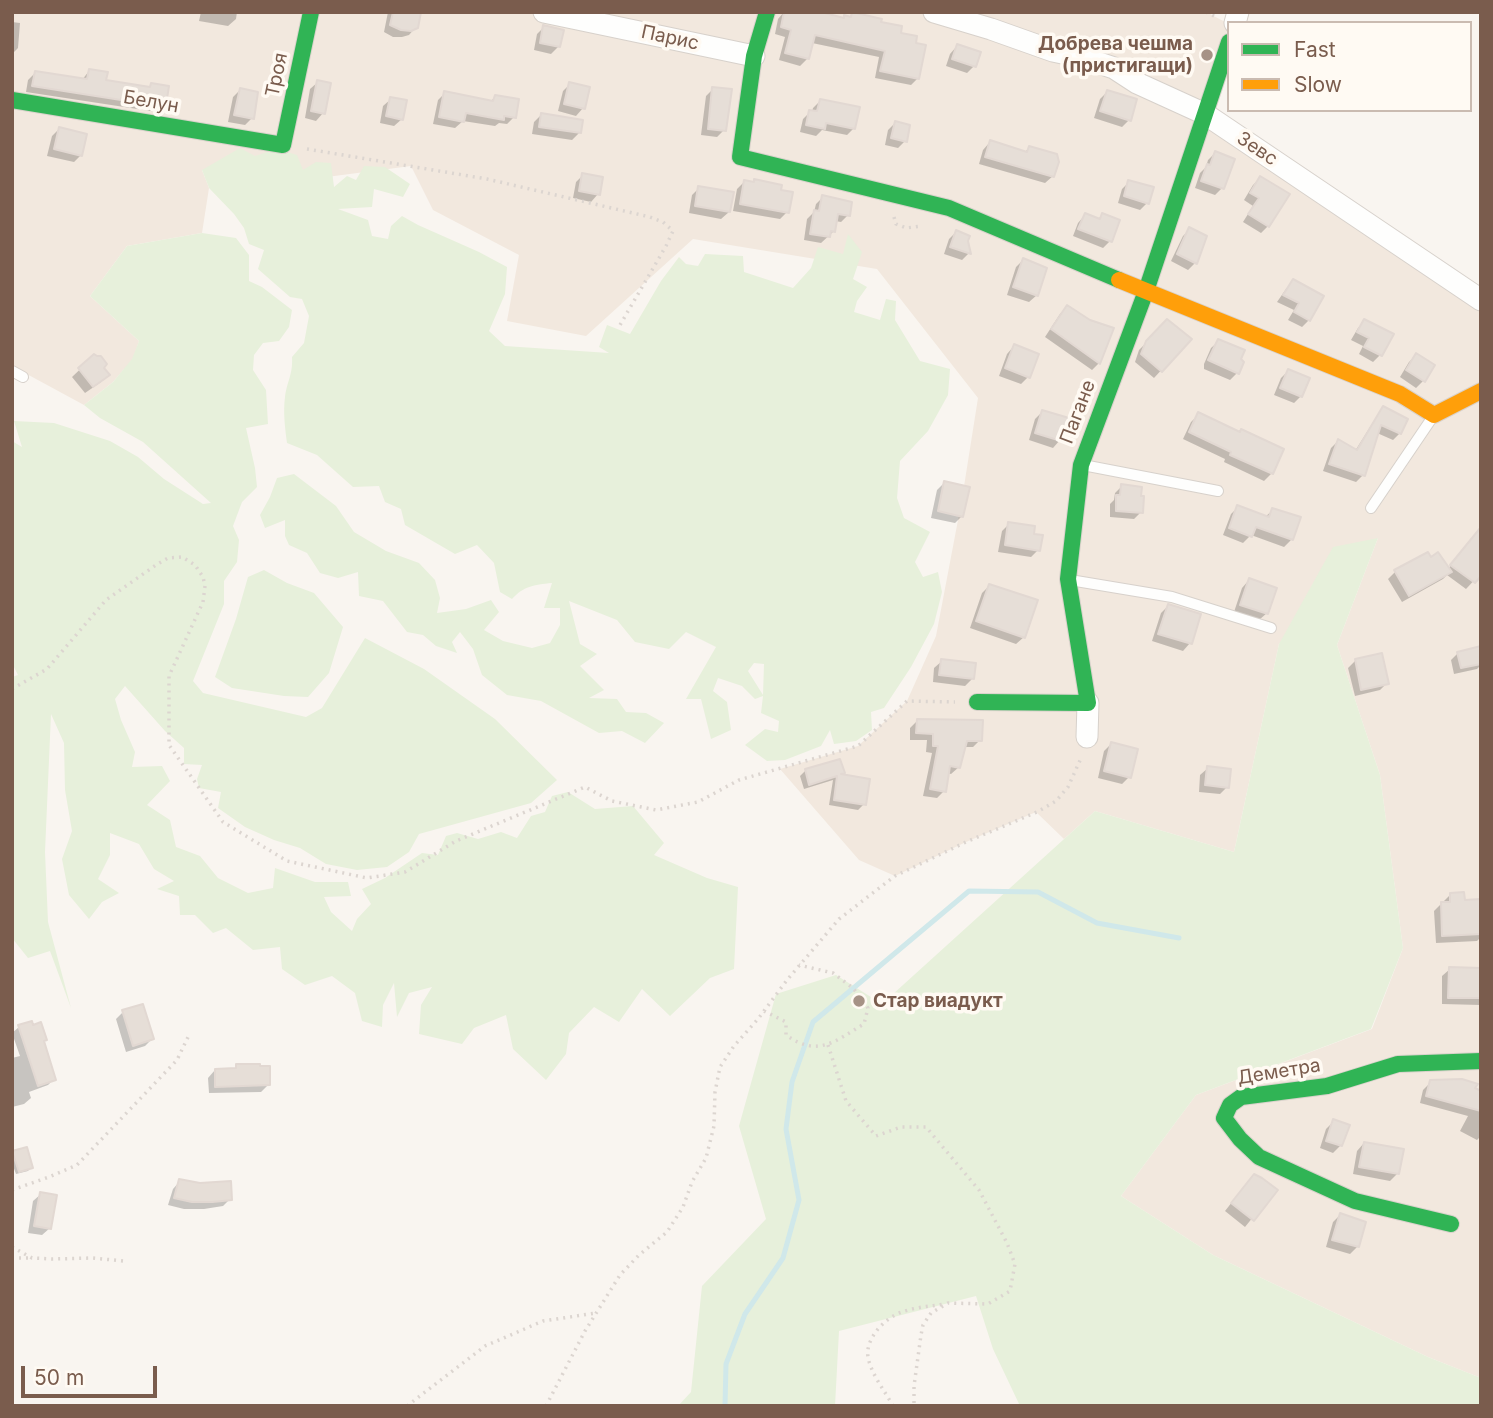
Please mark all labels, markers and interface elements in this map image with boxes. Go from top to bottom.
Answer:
street label: Парис [639,21,701,55]
legend [1227,21,1472,112]
place label: Добрева чешма (пристигащи) [1038,33,1193,77]
text: Fast [1294,37,1336,62]
marker: Добрева чешма (пристигащи) [1199,47,1215,63]
street label: Троя [261,51,293,99]
text: Slow [1294,72,1342,97]
street label: Белун [121,86,181,118]
street label: Зевс [1232,127,1282,171]
street label: Пагане [1056,377,1100,447]
place label: Стар виадукт [873,990,1003,1012]
marker: Стар виадукт [851,993,867,1009]
street label: Деметра [1236,1054,1322,1090]
scale bar [24,1352,161,1396]
text: 50 m [34,1365,84,1390]

